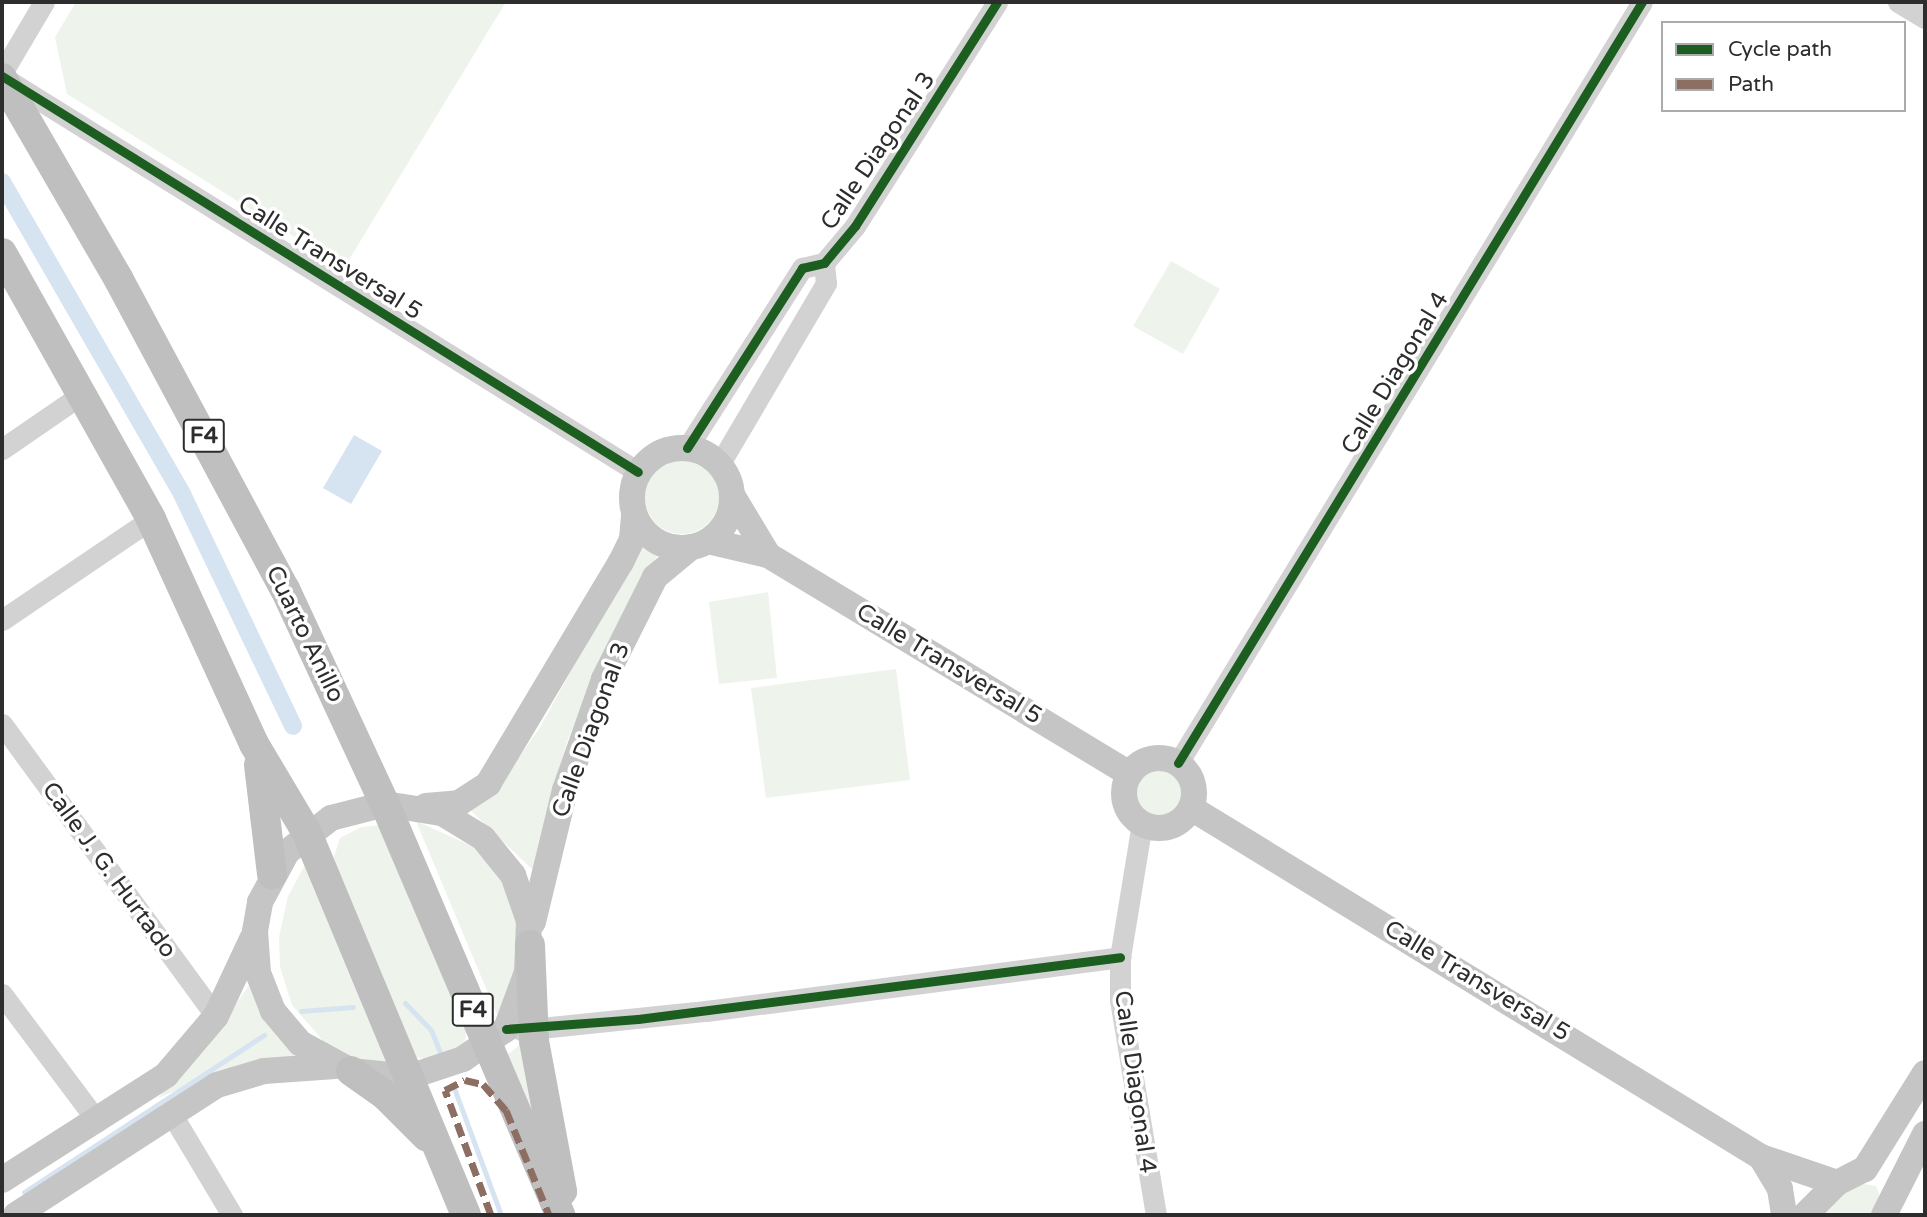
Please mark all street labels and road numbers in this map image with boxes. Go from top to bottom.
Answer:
street label: Calle Diagonal 3 [815,67,941,235]
street label: Calle Transversal 5 [233,190,427,326]
street label: Calle Diagonal 4 [1335,287,1455,459]
road number: F4 [181,416,227,456]
street label: Cuarto Anillo [260,561,350,707]
street label: Calle Transversal 5 [851,597,1047,731]
street label: Calle Diagonal 3 [546,638,636,822]
street label: Calle J. G. Hurtado [36,776,182,964]
street label: Calle Transversal 5 [1379,914,1575,1048]
street label: Calle Diagonal 4 [1108,989,1162,1175]
road number: F4 [450,990,496,1030]

